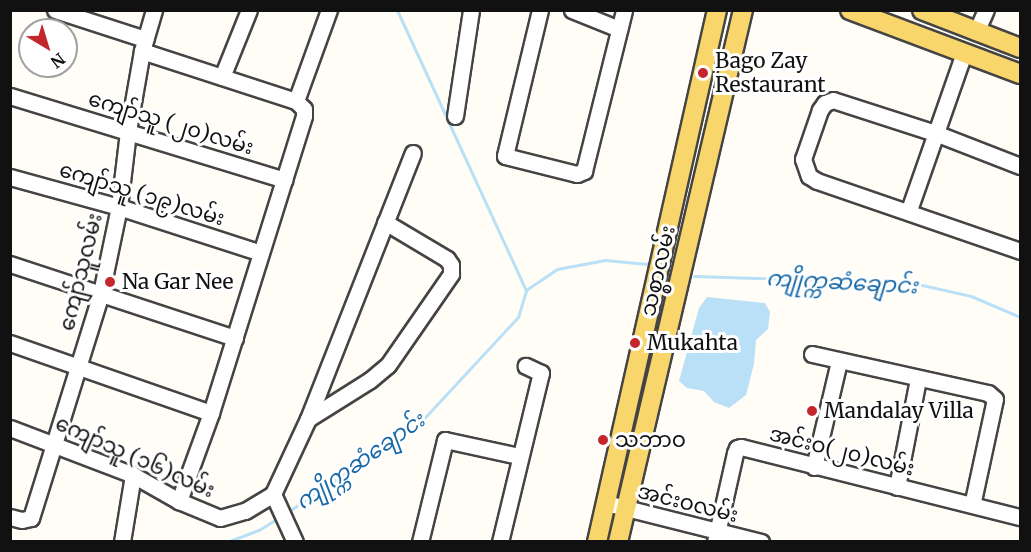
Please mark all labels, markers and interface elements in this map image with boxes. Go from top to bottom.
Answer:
north arrow [18,18,78,78]
place label: Bago Zay Restaurant [715,48,825,98]
text: N [47,49,69,72]
marker: Bago Zay Restaurant [696,66,710,80]
street label: ကျော်သူ (၂၀)လမ်း [85,86,257,160]
street label: ကျော်သူ (၁၉)လမ်း [56,157,228,231]
street label: ကျော်သူလမ်း [54,211,108,333]
street label: သစ္စာလမ်း [635,223,681,319]
water label: ကျိုက္ကဆံချောင်း [766,265,918,299]
place label: Na Gar Nee [122,269,234,295]
marker: Na Gar Nee [103,275,117,289]
place label: Mukahta [647,330,738,356]
marker: Mukahta [628,336,642,350]
place label: Mandalay Villa [824,398,974,424]
marker: Mandalay Villa [805,404,819,418]
water label: ကျိုက္ကဆံချောင်း [290,407,430,515]
street label: ကျော်သူ (၁၆)လမ်း [52,411,218,503]
street label: အင်းဝ(၂၀)လမ်း [767,421,917,481]
place label: သဘာဝ [615,427,686,453]
marker: သဘာဝ [596,433,610,447]
street label: အင်းဝလမ်း [635,478,741,528]

